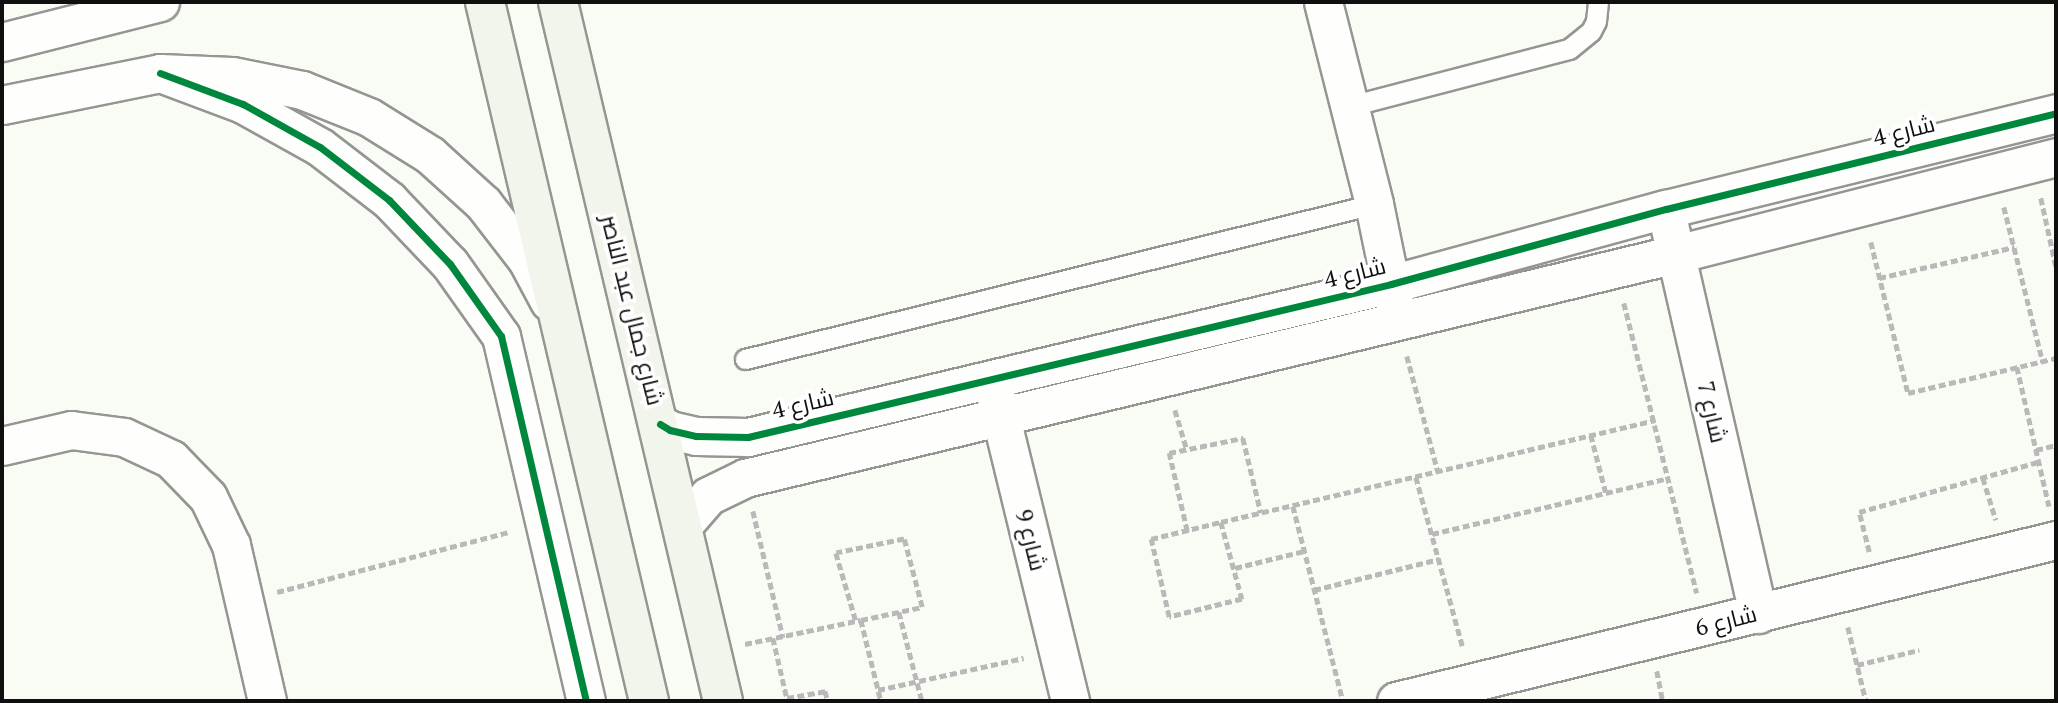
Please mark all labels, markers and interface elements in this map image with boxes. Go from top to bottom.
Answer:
street label: شارع 4 [1870,110,1938,152]
street label: شارع جمال عبد الناصر [595,212,669,408]
street label: شارع 4 [1321,252,1389,294]
street label: شارع 7 [1692,378,1732,446]
street label: شارع 4 [769,384,837,424]
street label: شارع 9 [1010,506,1052,574]
street label: شارع 6 [1692,600,1760,642]

